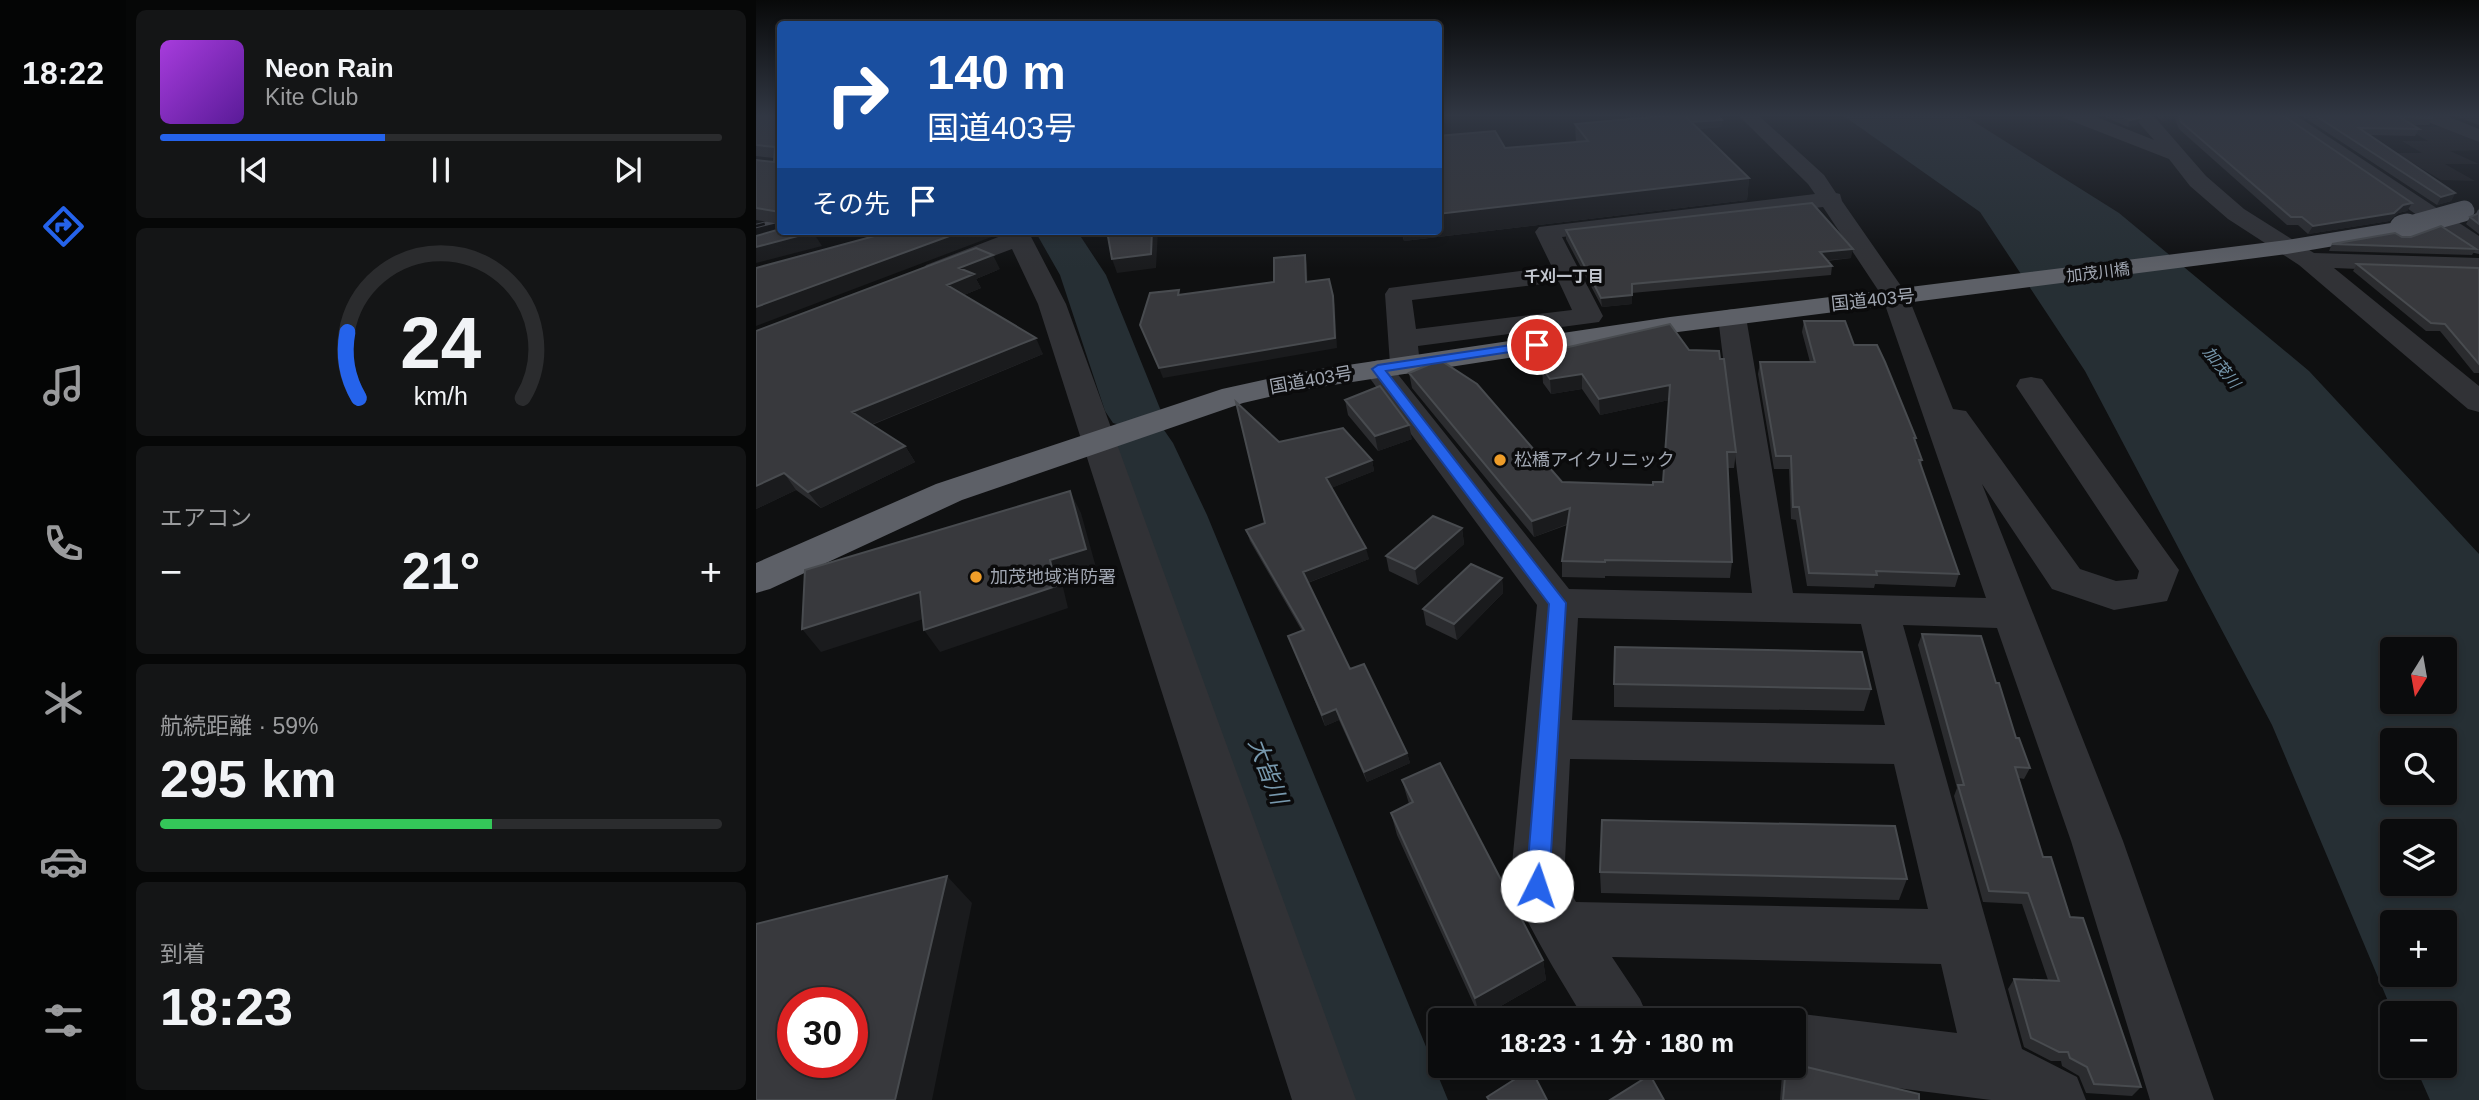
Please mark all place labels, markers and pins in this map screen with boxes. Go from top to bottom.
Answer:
pin [1507,315,1567,375]
place label: 松橋アイクリニック [1514,450,1675,470]
marker: 松橋アイクリニック [1492,452,1508,468]
place label: 加茂地域消防署 [990,567,1116,587]
marker: 加茂地域消防署 [968,569,984,585]

